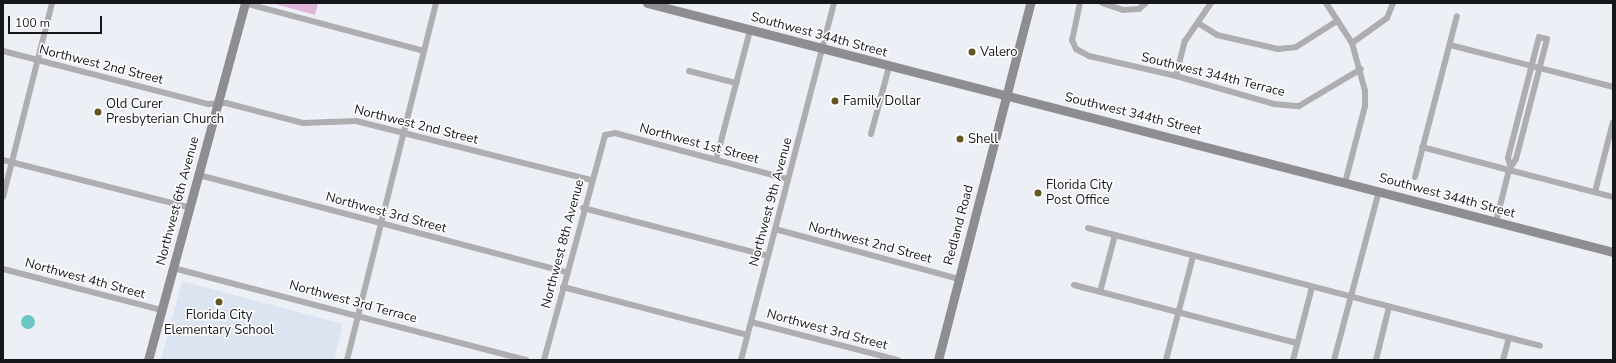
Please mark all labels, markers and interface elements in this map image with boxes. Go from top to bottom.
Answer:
scale bar [10,8,104,34]
street label: Southwest 344th Street [749,9,889,61]
text: 100 m [15,15,50,31]
street label: Northwest 2nd Street [37,42,165,88]
place label: Valero [980,44,1018,60]
marker: Valero [967,47,977,57]
street label: Southwest 344th Terrace [1140,50,1286,100]
street label: Southwest 344th Street [1063,89,1203,139]
place label: Family Dollar [843,93,921,109]
marker: Family Dollar [830,96,840,106]
place label: Old Curer Presbyterian Church [106,97,224,128]
street label: Northwest 2nd Street [352,102,480,148]
marker: Old Curer Presbyterian Church [93,107,103,117]
street label: Northwest 1st Street [638,121,760,167]
place label: Shell [968,131,998,147]
marker: Shell [955,134,965,144]
street label: Northwest 6th Avenue [153,135,203,267]
street label: Northwest 9th Avenue [746,136,796,268]
street label: Southwest 344th Street [1377,170,1517,222]
street label: Northwest 8th Avenue [538,178,588,310]
place label: Florida City Post Office [1046,178,1113,209]
street label: Redland Road [941,183,977,267]
marker: Florida City Post Office [1033,188,1043,198]
street label: Northwest 3rd Street [324,189,448,237]
street label: Northwest 2nd Street [807,219,933,267]
street label: Northwest 4th Street [23,255,147,303]
street label: Northwest 3rd Terrace [287,277,419,327]
marker: Florida City Elementary School [214,297,224,307]
street label: Northwest 3rd Street [765,306,889,354]
place label: Florida City Elementary School [164,308,274,339]

